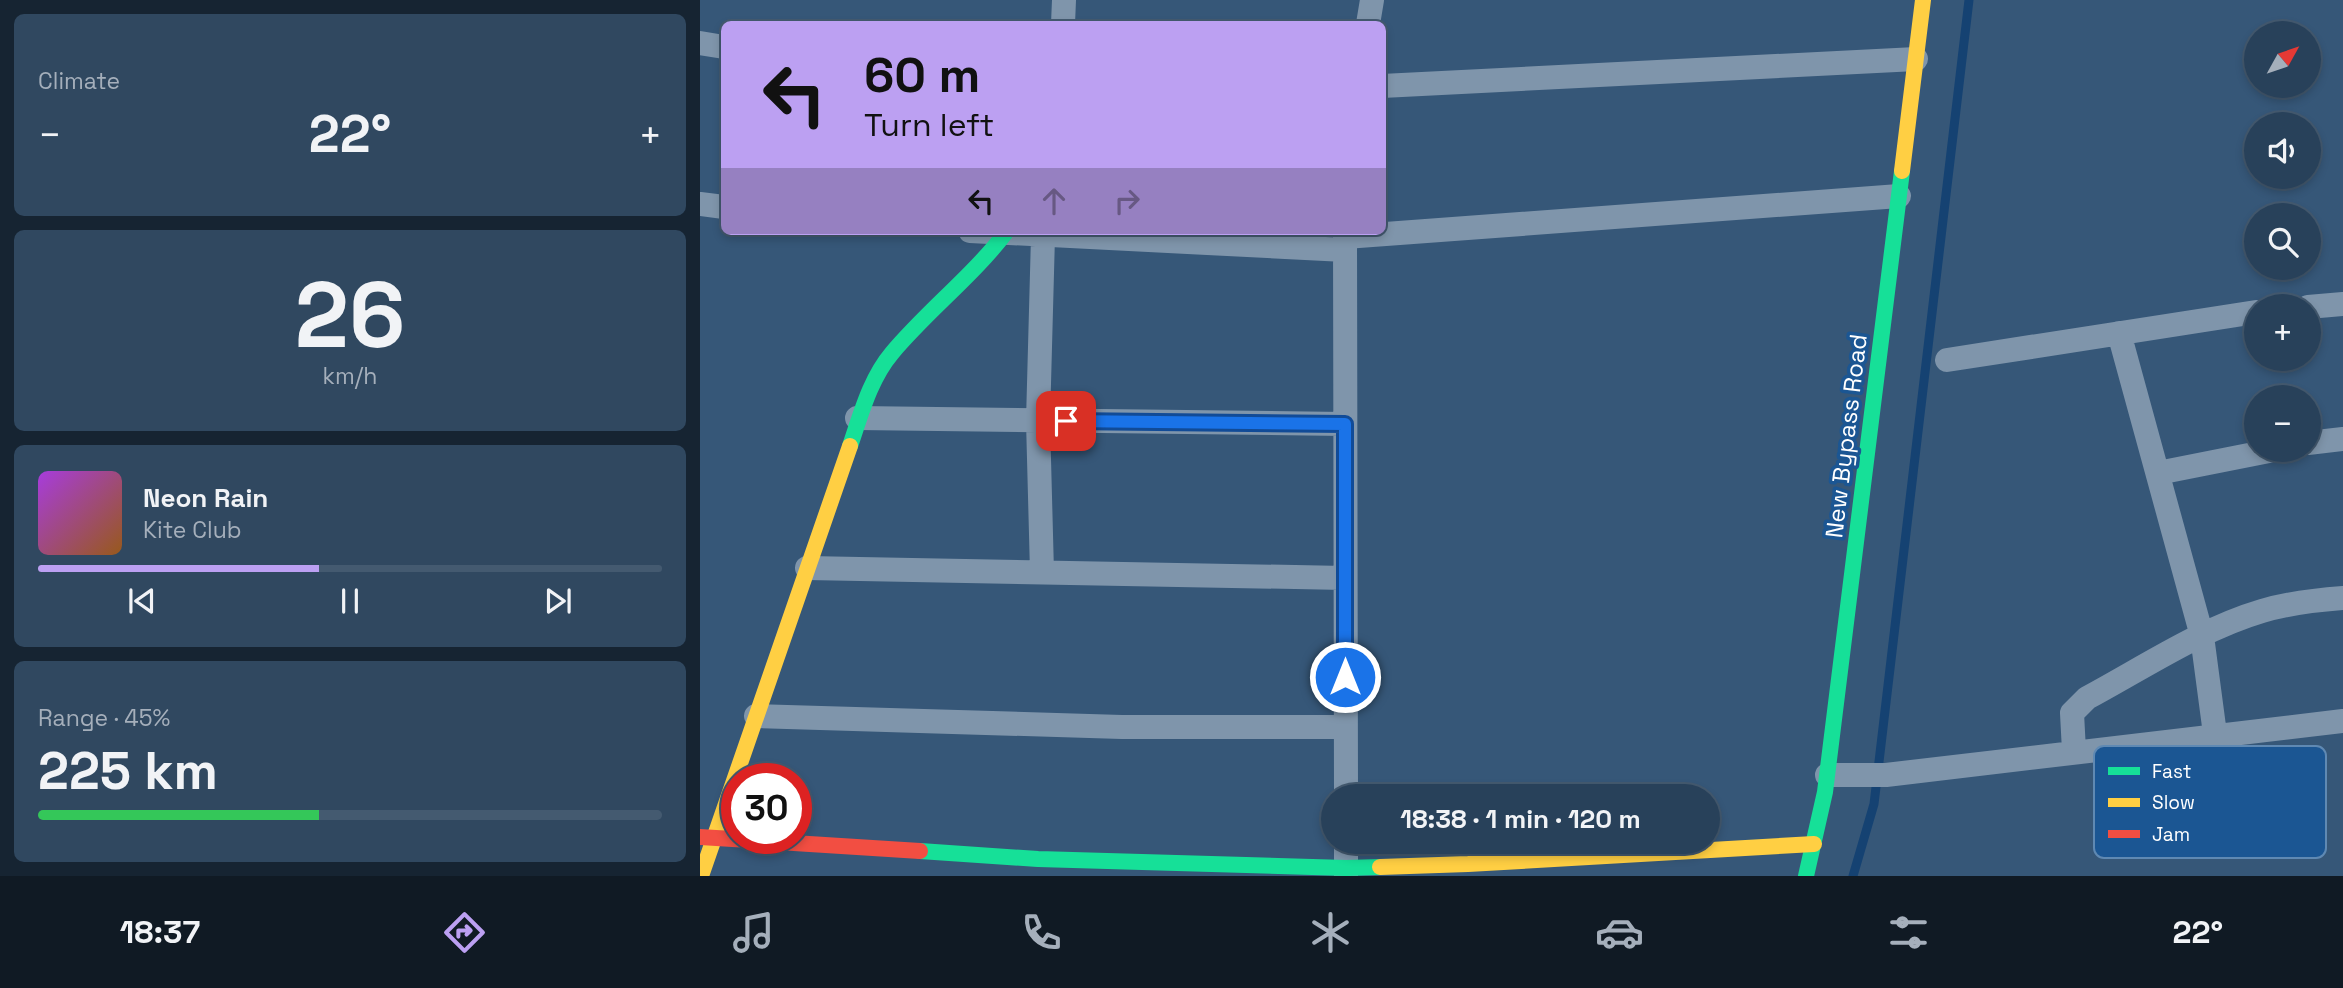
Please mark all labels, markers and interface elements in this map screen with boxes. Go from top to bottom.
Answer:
north arrow [2244,21,2320,98]
map controls [2244,21,2321,462]
text: 60 m [864,44,980,106]
icon: left [749,49,840,140]
text: Climate [38,66,120,96]
text: 22° [309,101,391,167]
text: Turn left [864,105,994,145]
text: − [38,111,62,159]
text: + [638,111,662,159]
button: sound [2244,112,2321,189]
icon: left [962,182,1000,220]
icon: ahead [1035,182,1073,220]
icon: right [1108,182,1146,220]
button: search [2244,203,2321,280]
text: 26 [295,257,405,374]
button: + [2244,294,2321,371]
street label: New Bypass Road [1818,332,1874,540]
text: km/h [323,361,377,391]
button: − [2244,385,2321,462]
pin [1036,391,1096,451]
icon: arrive [1047,402,1085,440]
text: Neon Rain [143,481,268,515]
text: Kite Club [143,515,242,545]
icon: previous [123,582,161,620]
icon: pause [331,582,369,620]
icon: next [539,582,577,620]
position arrow [1308,640,1382,714]
text: Range · 45% [38,703,170,733]
text: 225 km [38,738,218,804]
legend [2094,746,2326,858]
text: Fast [2152,759,2192,784]
speed limit sign: 30 [721,763,812,854]
text: Slow [2152,790,2195,815]
text: 18:38 · 1 min · 120 m [1400,802,1641,836]
text: Jam [2152,822,2190,847]
icon: directions [440,908,489,957]
icon: music [729,908,778,957]
icon: phone [1017,908,1066,957]
icon: climate [1306,908,1355,957]
icon: car [1595,908,1644,957]
icon: filters [1884,908,1933,957]
text: 18:37 [120,912,200,952]
text: 22° [2172,912,2223,952]

